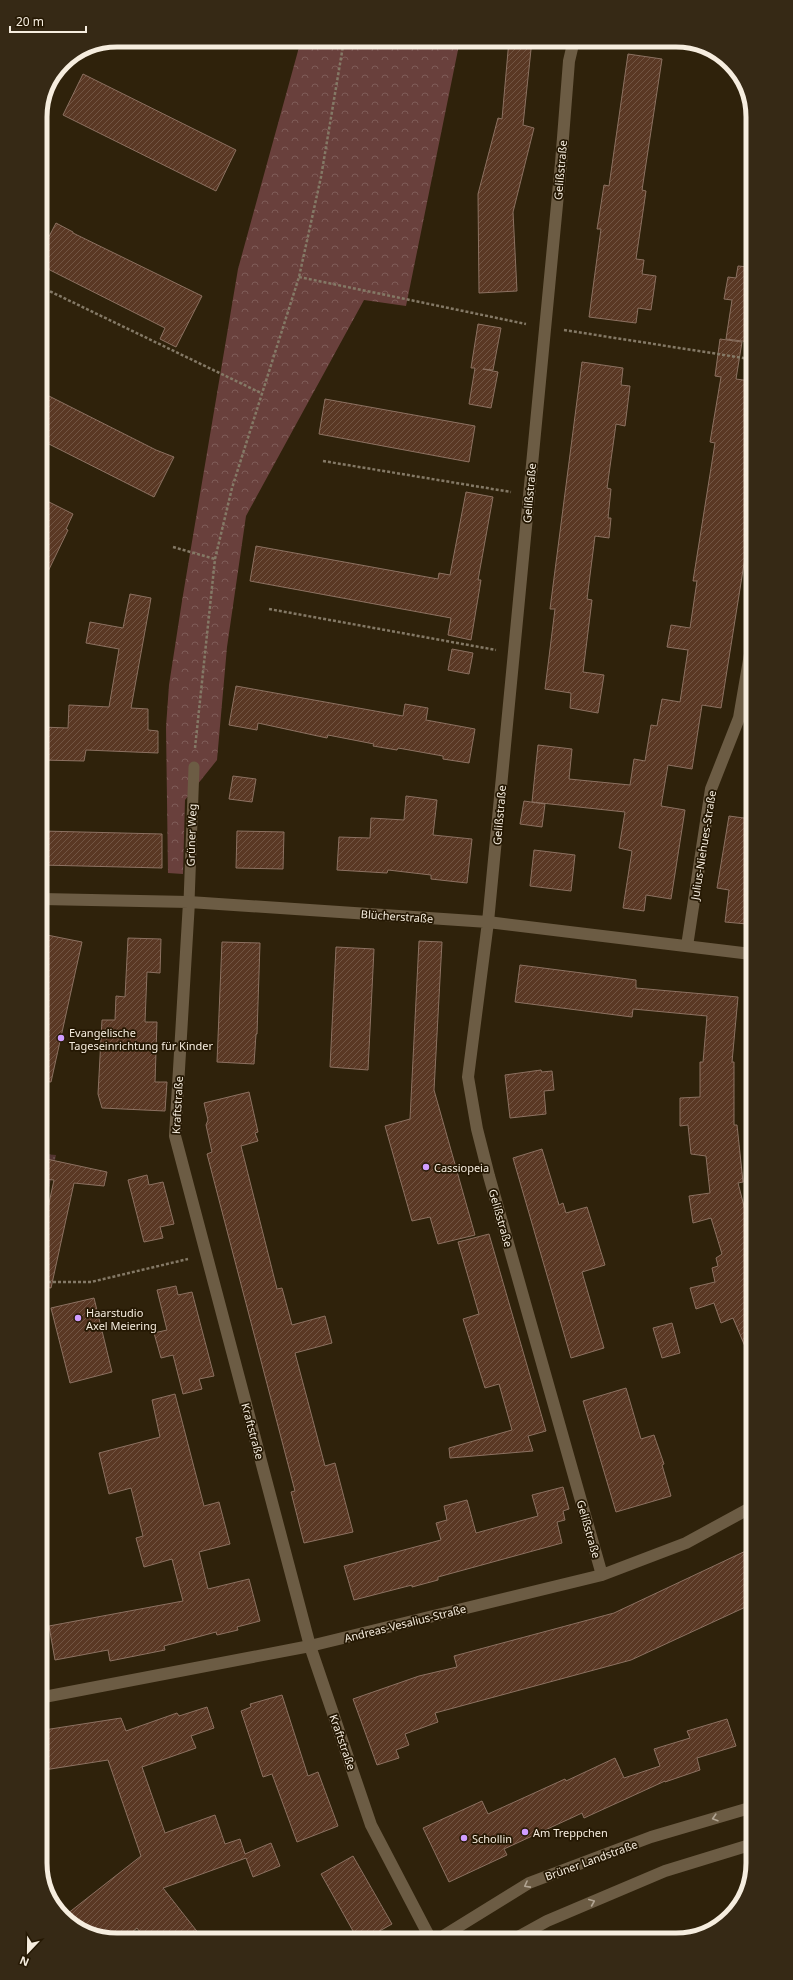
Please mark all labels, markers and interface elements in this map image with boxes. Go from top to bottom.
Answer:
scale bar [10,8,86,34]
text: 20 m [16,13,44,30]
street label: Gelißstraße [550,140,570,200]
street label: Gelißstraße [519,463,539,523]
street label: Gelißstraße [489,785,509,845]
street label: Julius-Niehues-Straße [687,789,719,902]
street label: Grüner Weg [182,803,200,867]
street label: Blücherstraße [360,906,434,926]
place label: Evangelische Tageseinrichtung für Kinder [69,1025,214,1053]
marker: Evangelische Tageseinrichtung für Kinder [56,1033,66,1043]
street label: Kraftstraße [168,1076,186,1134]
place label: Cassiopeia [434,1160,489,1175]
marker: Cassiopeia [421,1162,431,1172]
street label: Gelißstraße [486,1187,516,1249]
place label: Haarstudio Axel Meiering [86,1305,157,1333]
marker: Haarstudio Axel Meiering [73,1313,83,1323]
street label: Kraftstraße [238,1401,268,1461]
street label: Gelißstraße [574,1498,604,1560]
street label: Andreas-Vesalius-Straße [343,1601,467,1645]
street label: Kraftstraße [326,1712,360,1772]
one-way arrow [712,1813,719,1822]
place label: Am Treppchen [533,1825,608,1840]
marker: Am Treppchen [520,1827,530,1837]
place label: Schollin [472,1831,512,1846]
marker: Schollin [459,1833,469,1843]
street label: Brüner Landstraße [543,1836,639,1884]
one-way arrow [524,1880,531,1888]
one-way arrow [589,1898,596,1906]
north arrow [8,1932,48,1972]
text: N [17,1953,31,1970]

